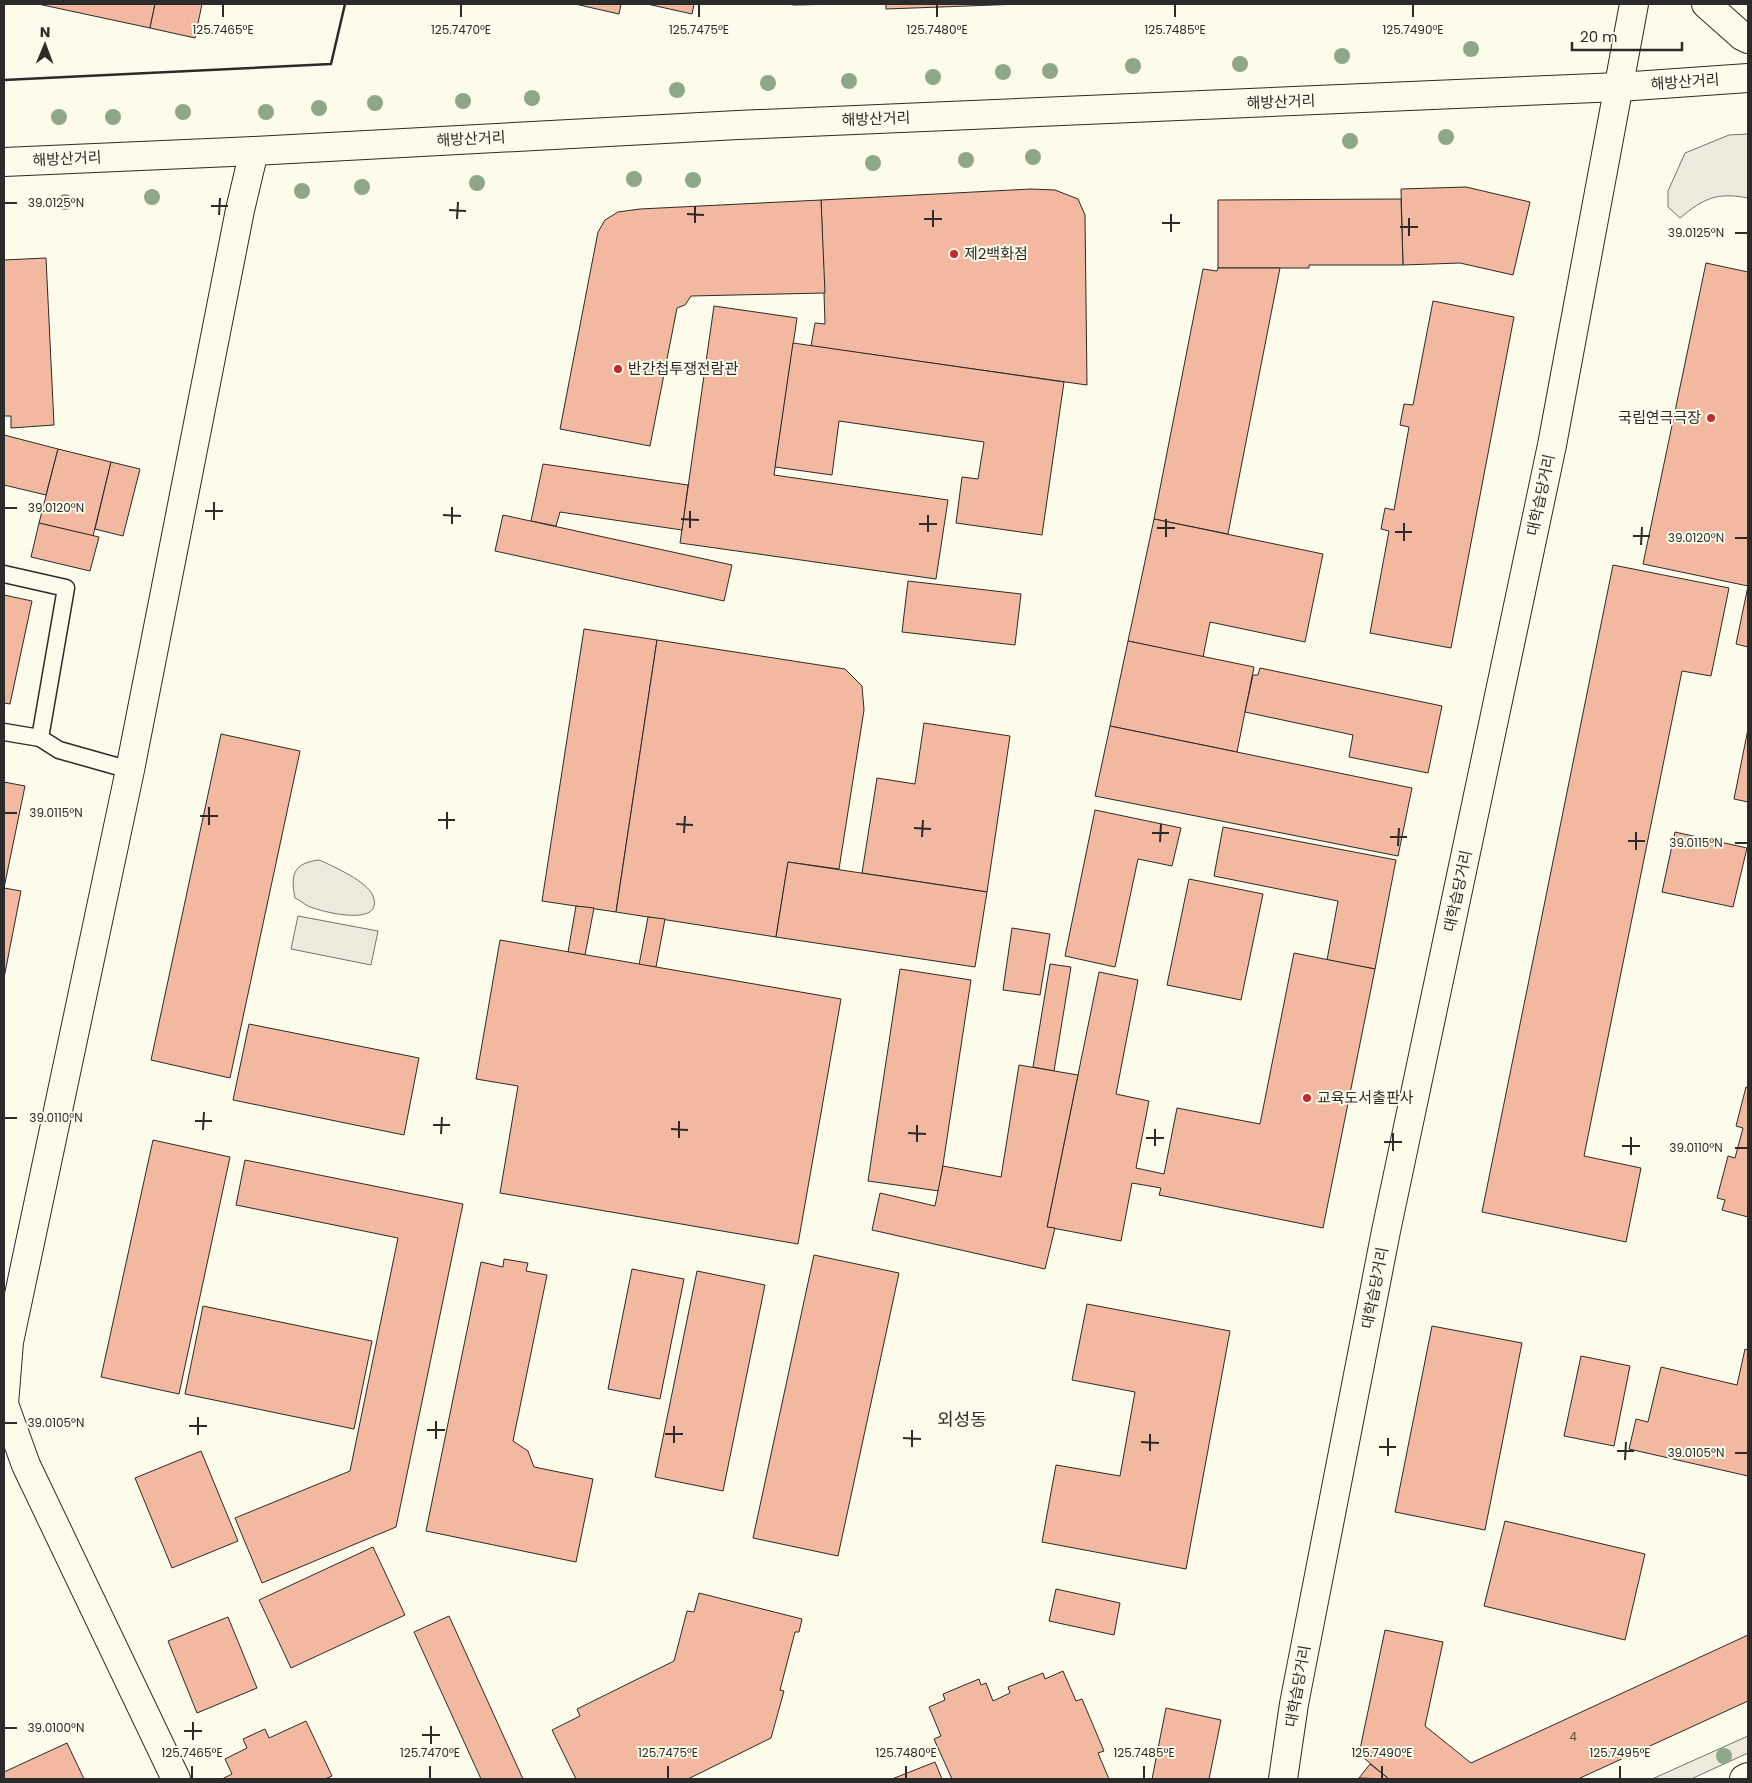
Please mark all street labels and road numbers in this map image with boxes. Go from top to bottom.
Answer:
street label: 해방산거리 [1650,69,1720,94]
street label: 해방산거리 [1246,90,1316,113]
street label: 해방산거리 [841,107,911,130]
street label: 해방산거리 [436,126,506,151]
street label: 해방산거리 [32,146,102,171]
street label: 대학습당거리 [1522,452,1559,538]
street label: 대학습당거리 [1439,848,1476,934]
street label: 대학습당거리 [1356,1245,1393,1331]
street label: 대학습당거리 [1280,1643,1315,1729]

